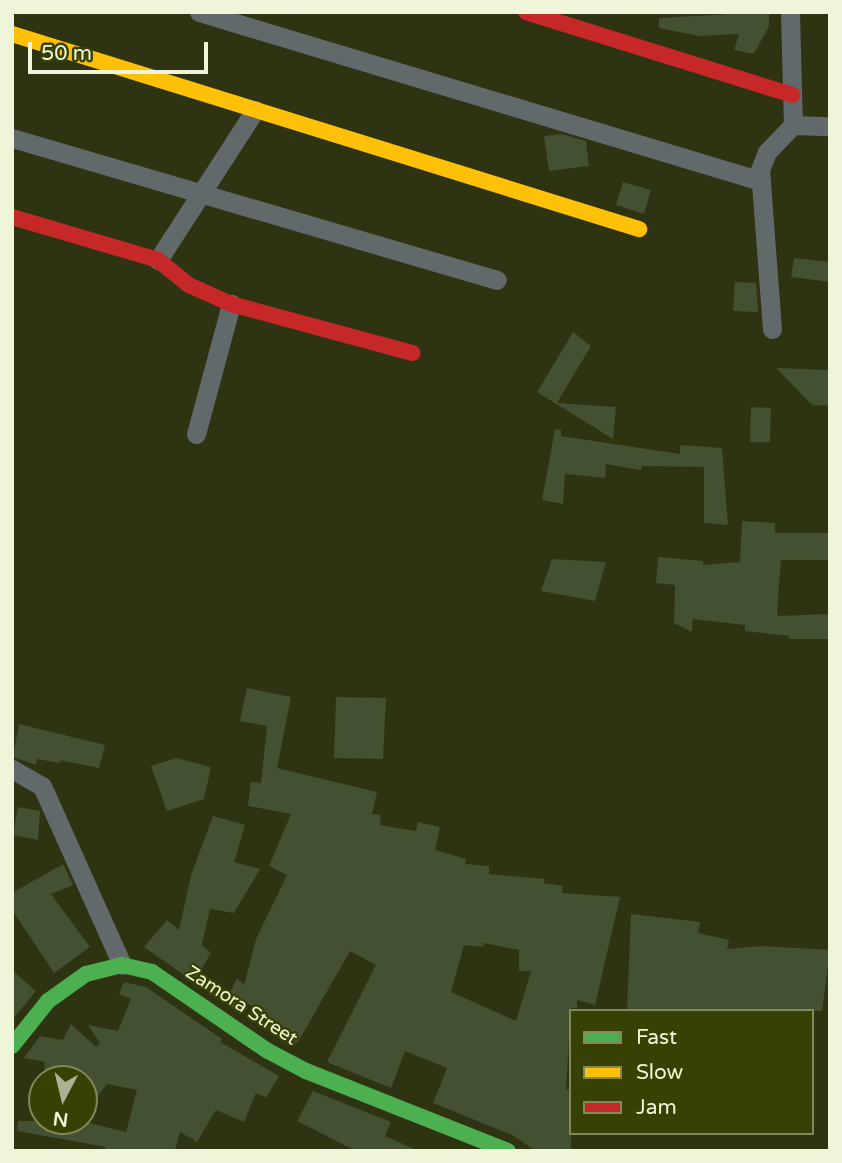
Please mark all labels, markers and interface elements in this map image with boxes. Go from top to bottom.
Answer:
scale bar [32,28,212,72]
text: 50 m [41,41,92,66]
street label: Zamora Street [181,961,301,1051]
legend [569,1009,814,1135]
text: Fast [636,1025,677,1050]
text: Slow [636,1060,683,1085]
north arrow [28,1065,98,1135]
text: Jam [636,1095,677,1120]
text: N [52,1107,70,1131]

